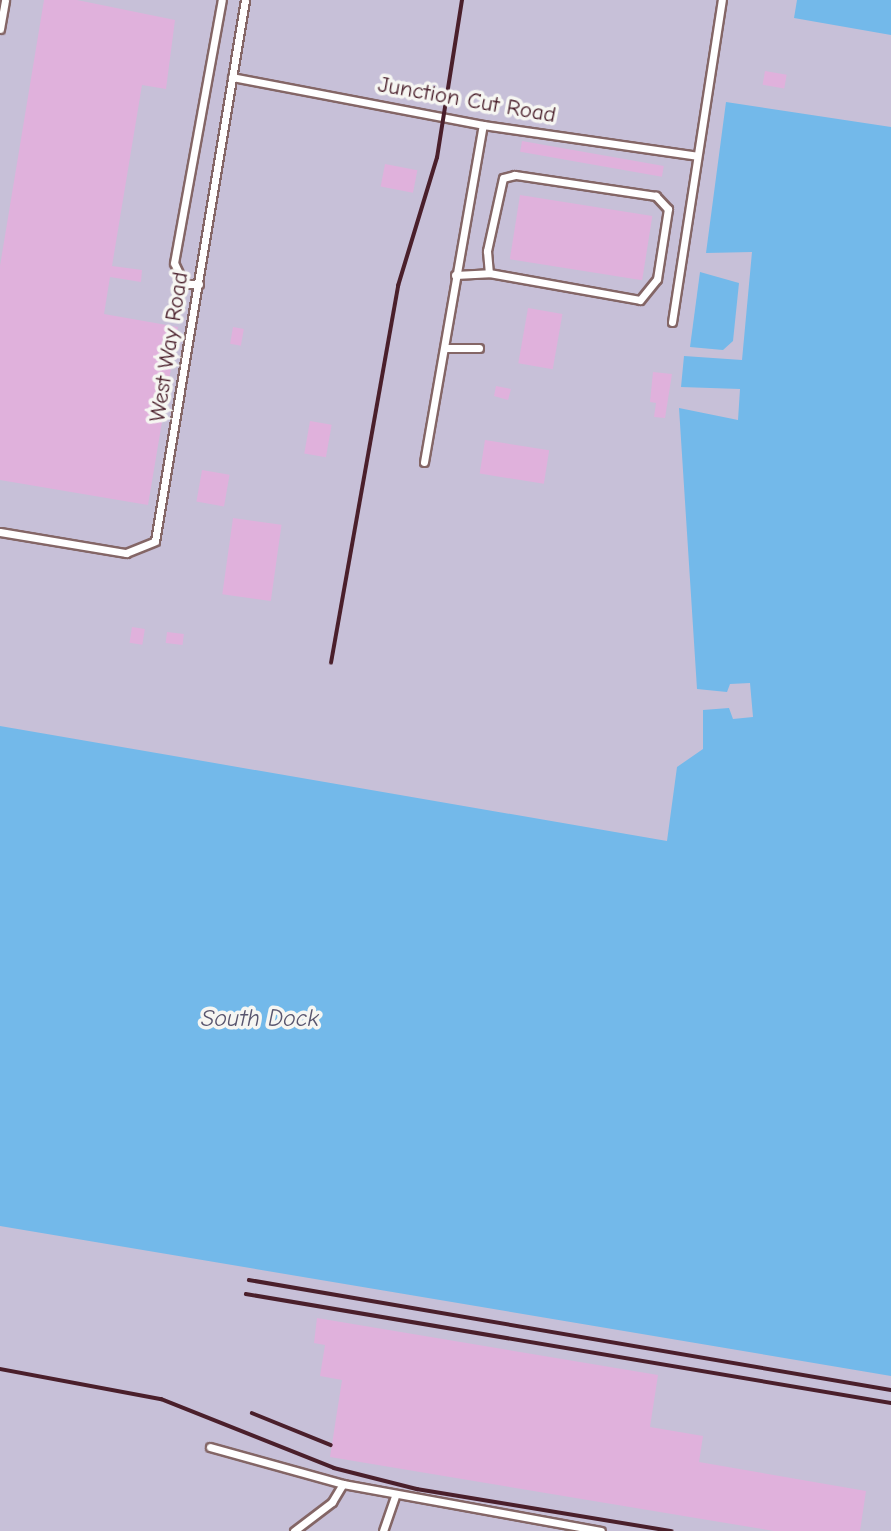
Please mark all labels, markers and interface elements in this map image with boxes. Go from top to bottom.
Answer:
street label: Junction Cut Road [376,71,558,129]
street label: West Way Road [144,270,194,424]
water label: South Dock [201,1005,319,1033]

